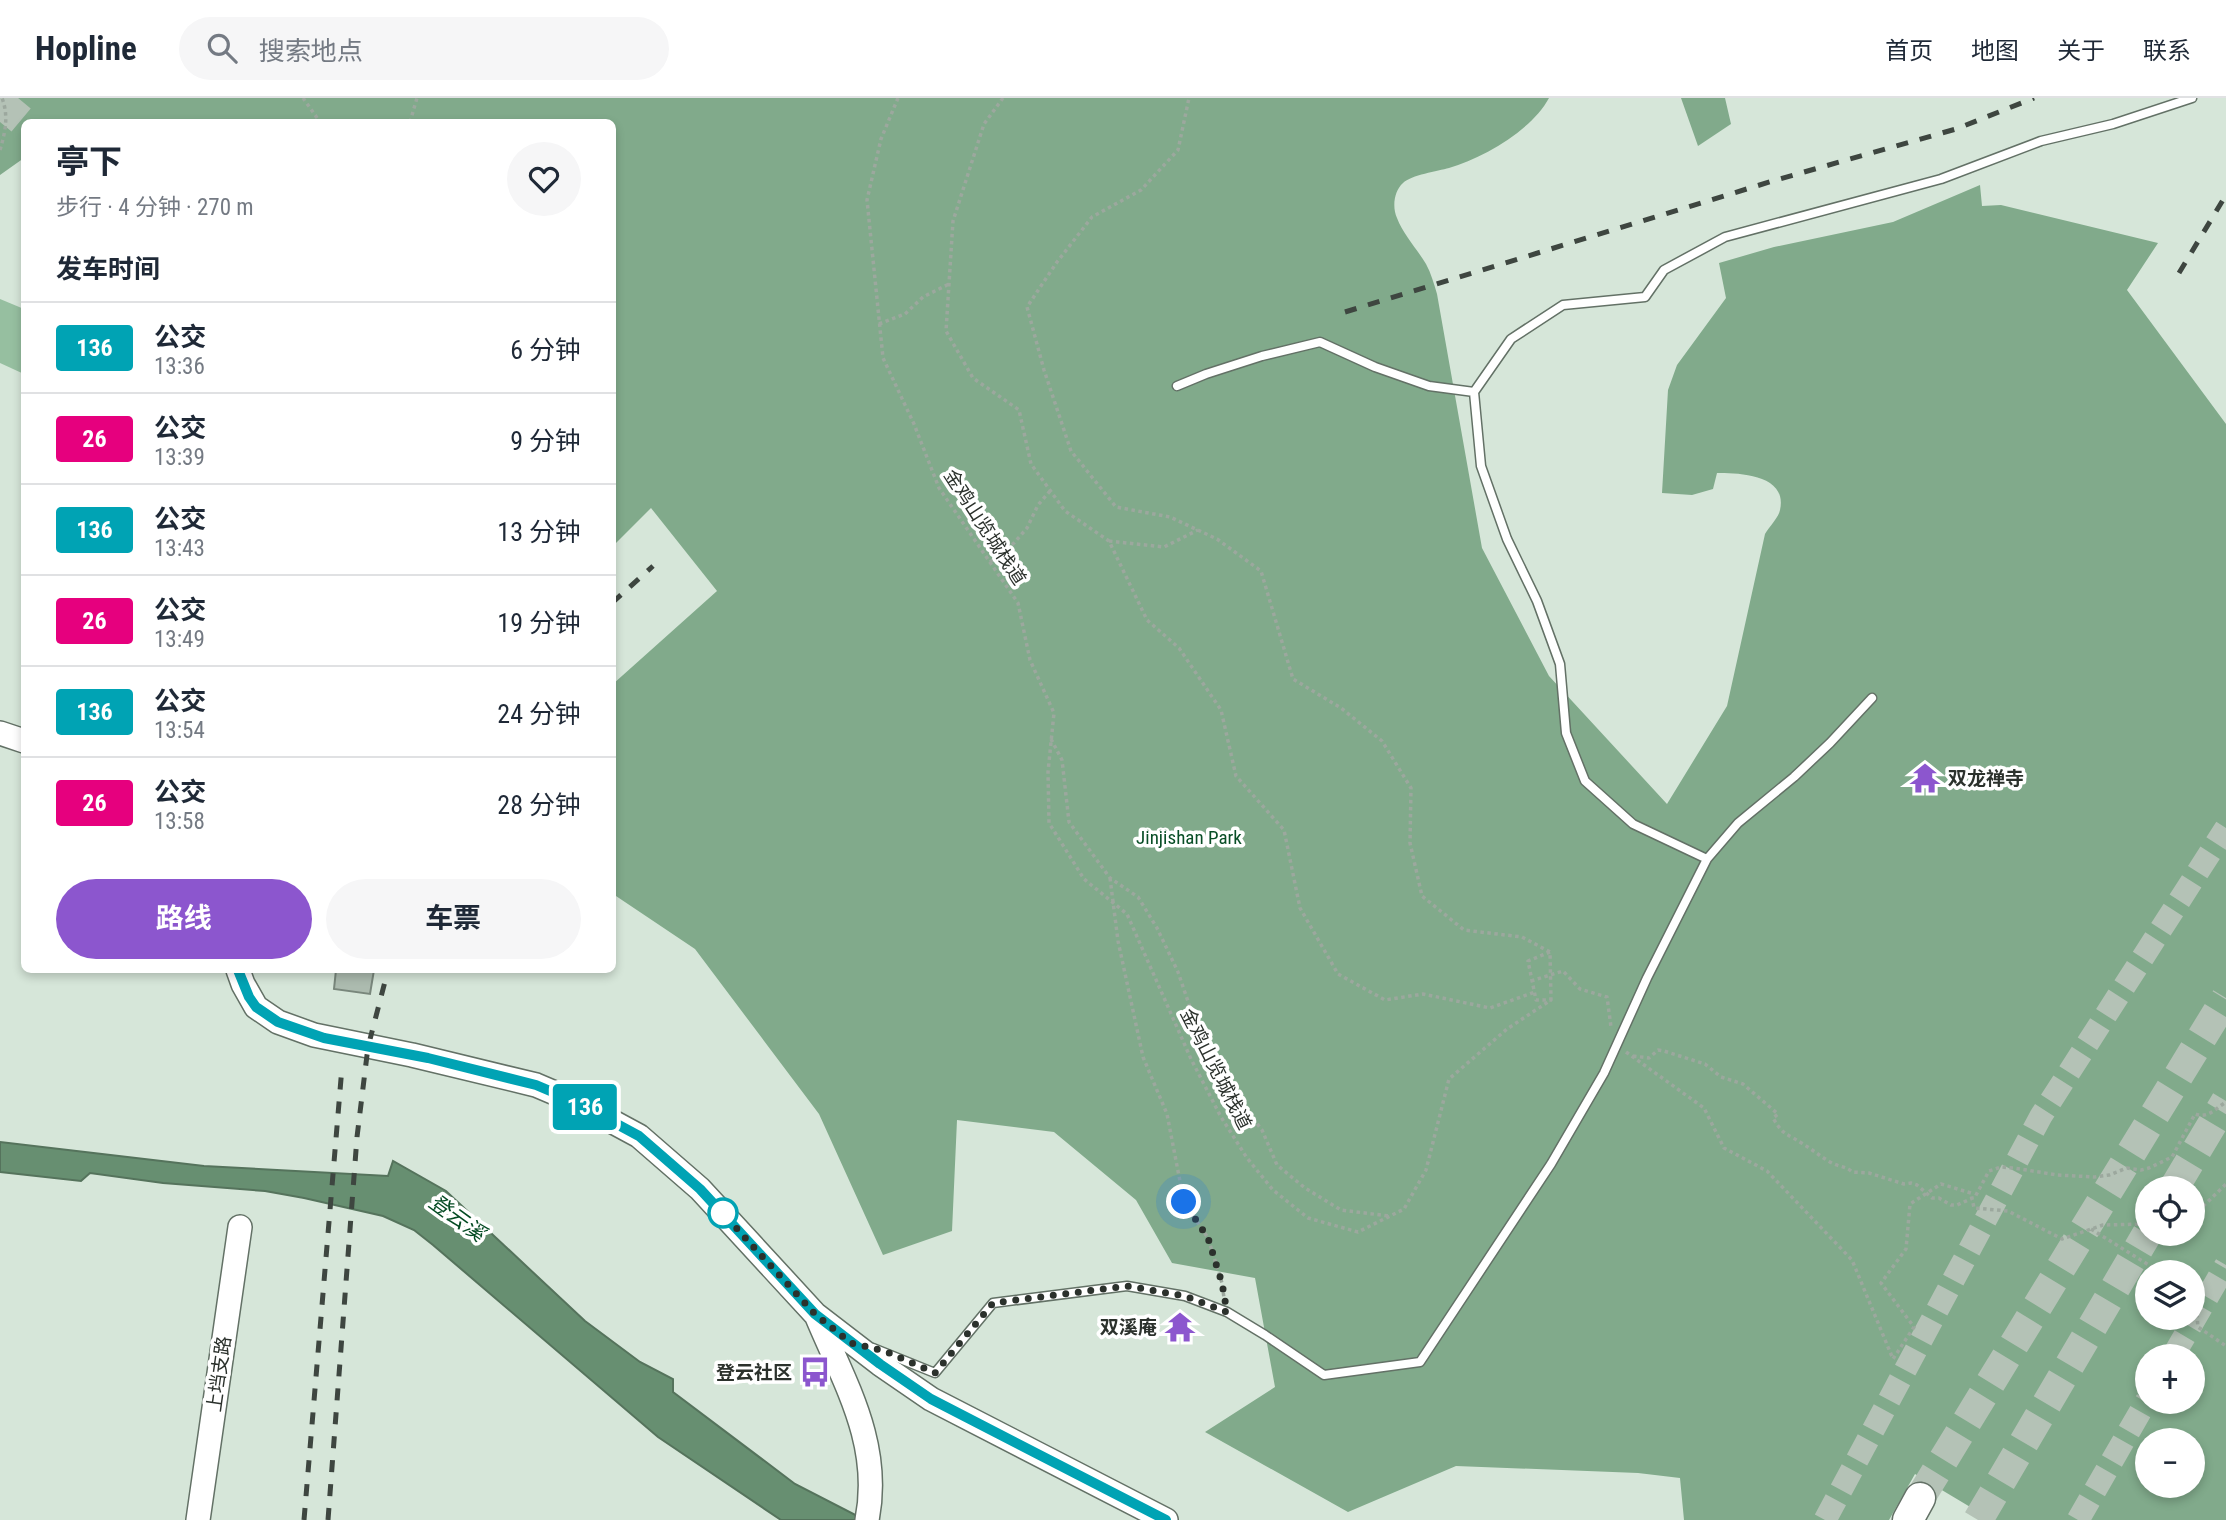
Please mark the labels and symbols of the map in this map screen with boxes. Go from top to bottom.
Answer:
street label: 金鸡山览城栈道 [939,465,1031,589]
temple icon: 双龙禅寺 [1908,761,1942,795]
place label: 双龙禅寺 [1948,767,2024,790]
park label: Jinjishan Park [1136,826,1242,849]
street label: 金鸡山览城栈道 [1176,1005,1256,1133]
line badge: 136 [545,1084,625,1130]
your location [1166,1184,1201,1219]
water label: 登云溪 [424,1190,491,1247]
unlabelled marker [708,1198,738,1228]
temple icon: 双溪庵 [1163,1310,1197,1344]
place label: 双溪庵 [1100,1316,1157,1339]
street label: 上垱支路 [202,1335,236,1413]
bus stop icon: 登云社区 [798,1355,832,1389]
place label: 登云社区 [716,1361,792,1384]

